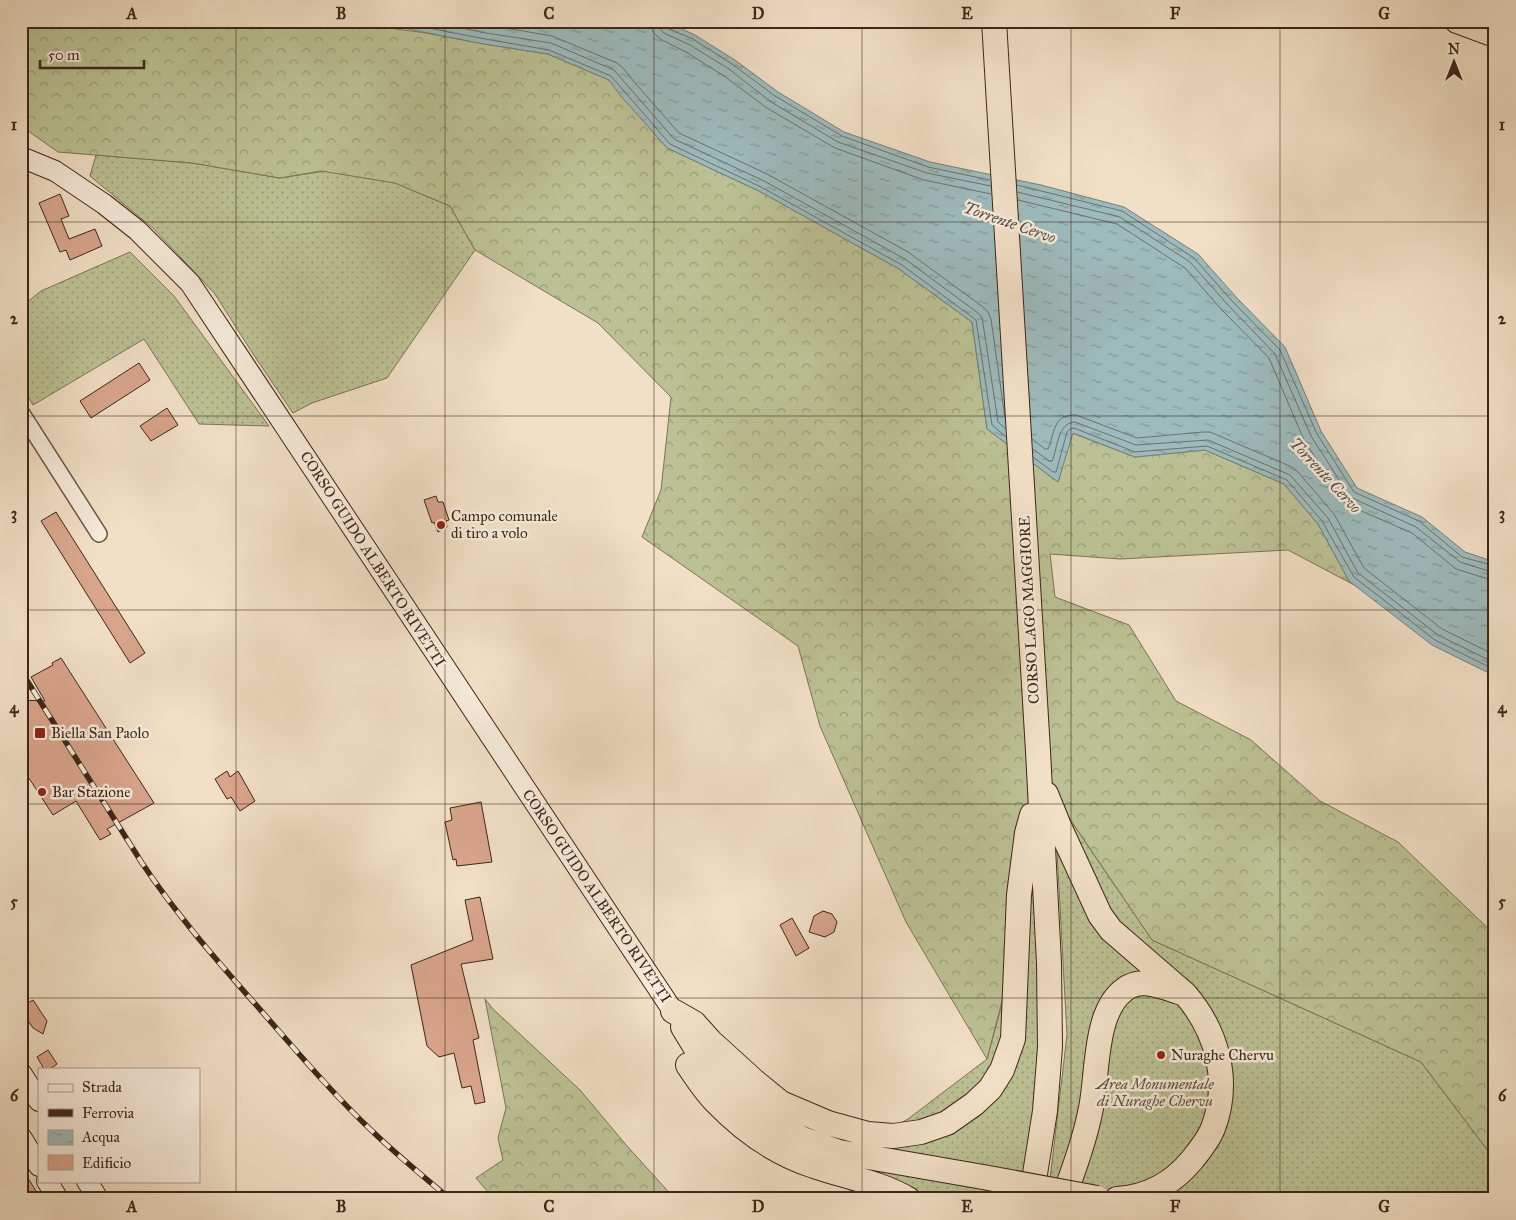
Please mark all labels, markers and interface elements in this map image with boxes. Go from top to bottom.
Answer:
text: A [126,4,138,23]
text: B [336,4,346,23]
text: C [544,4,555,23]
text: D [752,4,765,23]
text: E [961,4,973,23]
text: F [1170,4,1181,23]
text: G [1378,4,1390,23]
scale bar [40,38,144,70]
north arrow [1428,38,1478,88]
text: N [1448,41,1460,58]
text: 50 m [48,46,80,64]
text: 1 [11,115,18,134]
text: 1 [1499,115,1506,134]
water label: Torrente Cervo [961,198,1058,247]
text: 2 [10,309,19,328]
text: 2 [1498,309,1507,328]
water label: Torrente Cervo [1286,434,1365,517]
street label: CORSO GUIDO ALBERTO RIVETTI [296,448,450,670]
text: 3 [11,504,17,524]
text: 3 [1499,504,1505,524]
place label: Campo comunale di tiro a volo [451,507,558,542]
street label: CORSO LAGO MAGGIORE [1015,515,1043,704]
marker: Campo comunale di tiro a volo [435,519,447,531]
text: 4 [10,698,20,718]
text: 4 [1498,698,1508,718]
place label: Biella San Paolo [51,724,149,742]
marker: Biella San Paolo [33,726,47,740]
place label: Bar Stazione [52,783,130,801]
marker: Bar Stazione [36,786,48,798]
street label: CORSO GUIDO ALBERTO RIVETTI [519,786,675,1006]
text: 5 [10,892,18,911]
text: 5 [1498,892,1506,911]
place label: Nuraghe Chervu [1171,1046,1274,1064]
marker: Nuraghe Chervu [1155,1049,1167,1061]
legend [38,1068,200,1182]
park label: Area Monumentale di Nuraghe Chervu [1094,1075,1214,1110]
text: Strada [82,1078,122,1096]
text: 6 [10,1086,19,1105]
text: 6 [1498,1086,1507,1105]
text: Ferrovia [82,1104,135,1122]
text: Acqua [81,1128,121,1147]
text: Edificio [82,1154,131,1172]
text: A [126,1197,138,1216]
text: B [336,1197,346,1216]
text: C [544,1197,555,1216]
text: D [752,1197,765,1216]
text: E [961,1197,973,1216]
text: F [1170,1197,1181,1216]
text: G [1378,1197,1390,1216]

